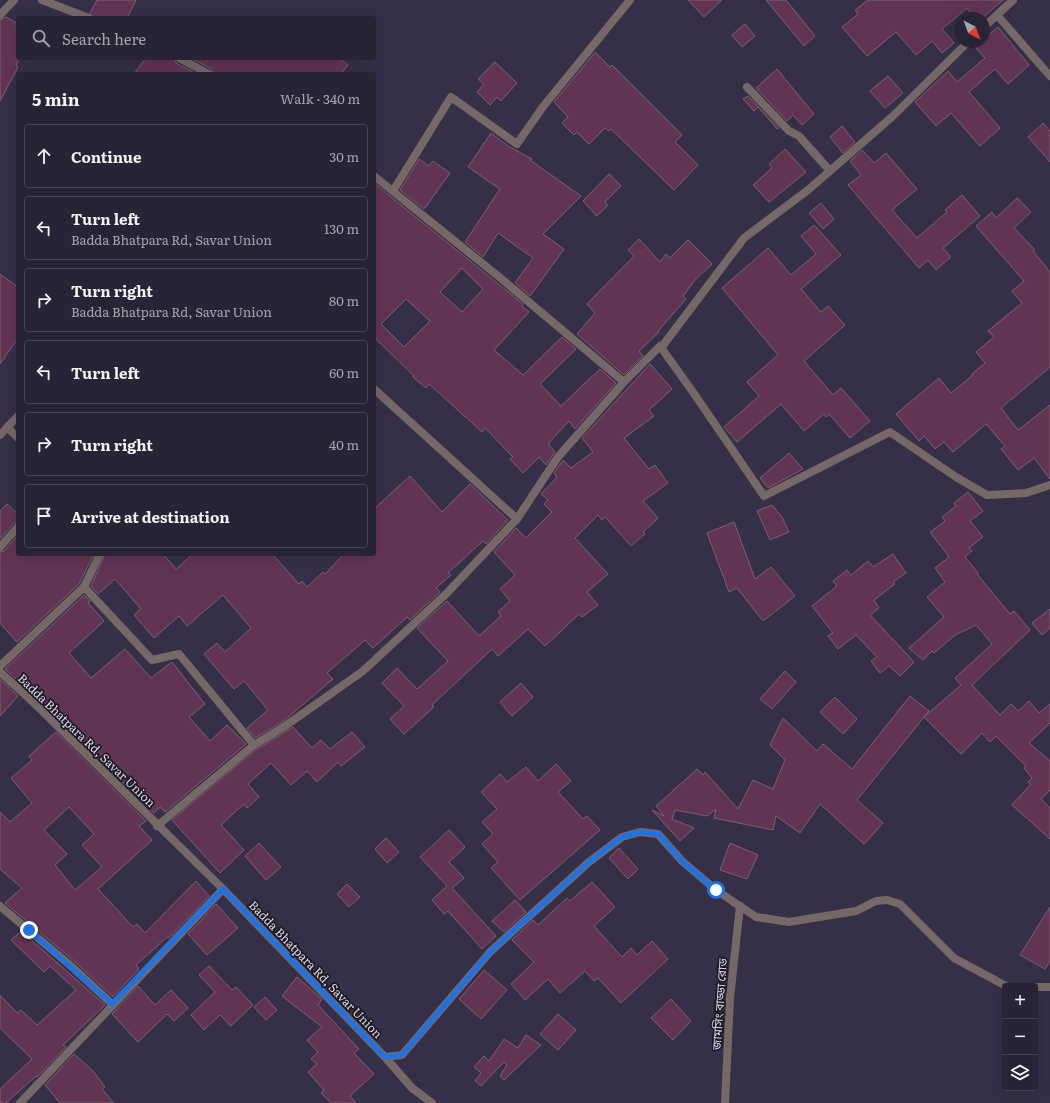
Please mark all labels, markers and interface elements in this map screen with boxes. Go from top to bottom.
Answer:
north arrow [954,12,990,48]
search box [16,16,376,60]
icon: search [30,27,52,49]
text: Search here [62,27,146,50]
text: 5 min [32,86,80,111]
text: Walk · 340 m [280,89,360,108]
icon: ahead [33,145,55,167]
text: Continue [71,145,141,168]
text: 30 m [329,147,359,166]
text: Turn left [71,207,140,230]
icon: left [33,217,55,239]
text: 130 m [324,219,359,238]
text: Badda Bhatpara Rd, Savar Union [71,230,272,249]
text: Turn right [71,279,153,302]
icon: right [33,289,55,311]
text: 80 m [329,291,359,310]
text: Badda Bhatpara Rd, Savar Union [71,302,272,321]
icon: left [33,361,55,383]
text: Turn left [71,361,140,384]
text: 60 m [329,363,359,382]
icon: right [33,433,55,455]
text: Turn right [71,433,153,456]
text: 40 m [329,435,359,454]
icon: arrive [33,505,55,527]
text: Arrive at destination [71,505,230,528]
street label: Badda Bhatpara Rd, Savar Union [14,669,160,811]
route start [707,881,725,899]
street label: Badda Bhatpara Rd, Savar Union [245,896,387,1042]
route end [20,921,38,939]
street label: জামসিং বাড্ডা রোড [707,957,731,1051]
map controls [1002,983,1038,1091]
button: + [1002,983,1038,1019]
button: − [1002,1019,1038,1055]
button: layers [1002,1055,1038,1091]

